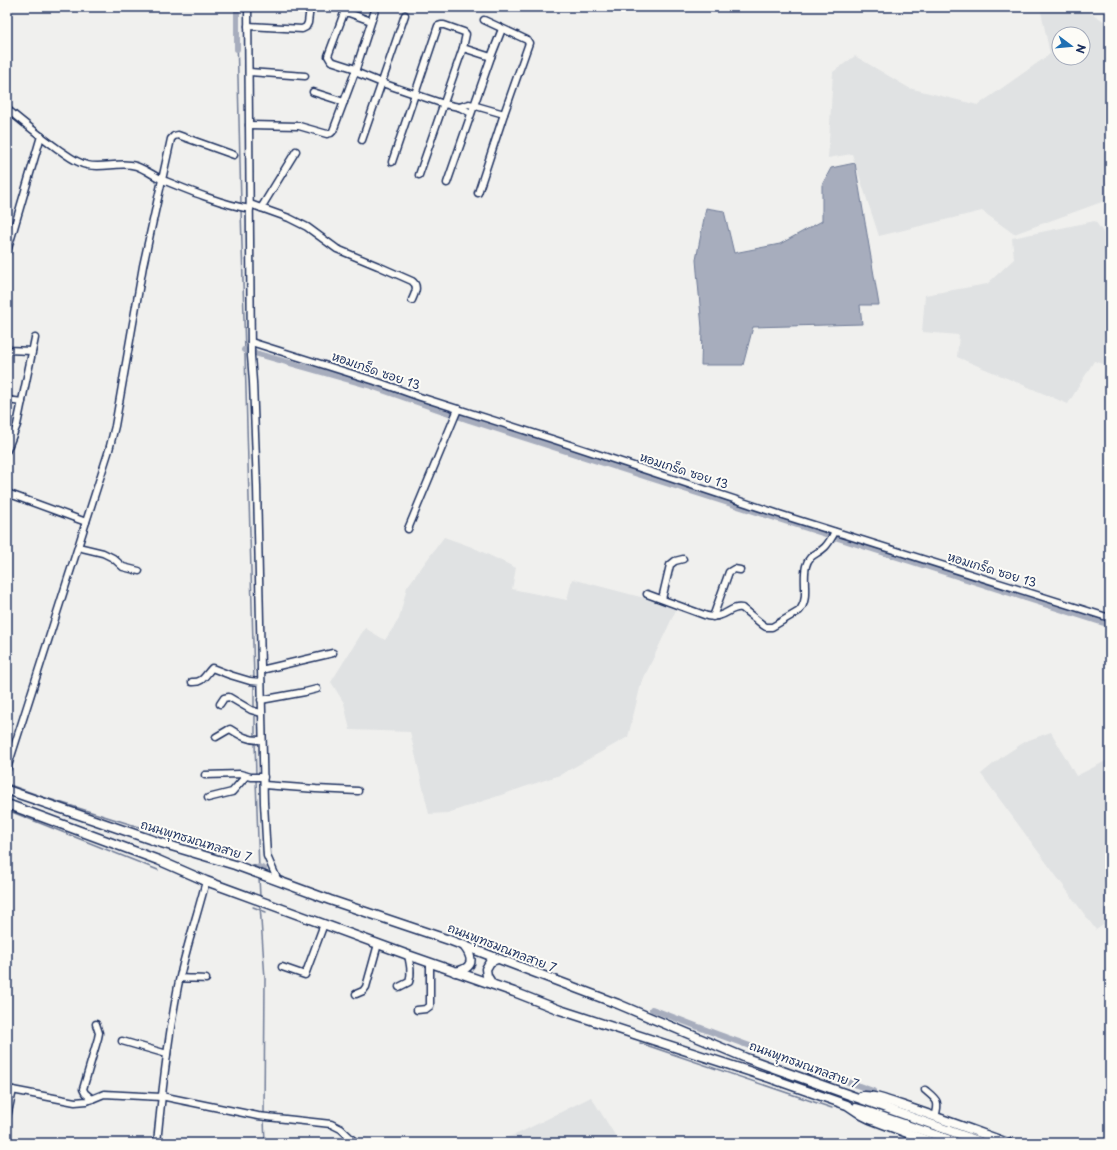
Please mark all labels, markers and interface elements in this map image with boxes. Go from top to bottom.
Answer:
north arrow [1051,26,1091,66]
text: N [1072,42,1090,56]
street label: หอมเกร็ด ซอย 13 [330,347,423,394]
street label: หอมเกร็ด ซอย 13 [638,447,731,493]
street label: หอมเกร็ด ซอย 13 [946,547,1039,591]
street label: ถนนพุทธมณฑลสาย 7 [138,815,254,867]
street label: ถนนพุทธมณฑลสาย 7 [445,918,560,977]
street label: ถนนพุทธมณฑลสาย 7 [747,1036,862,1093]

